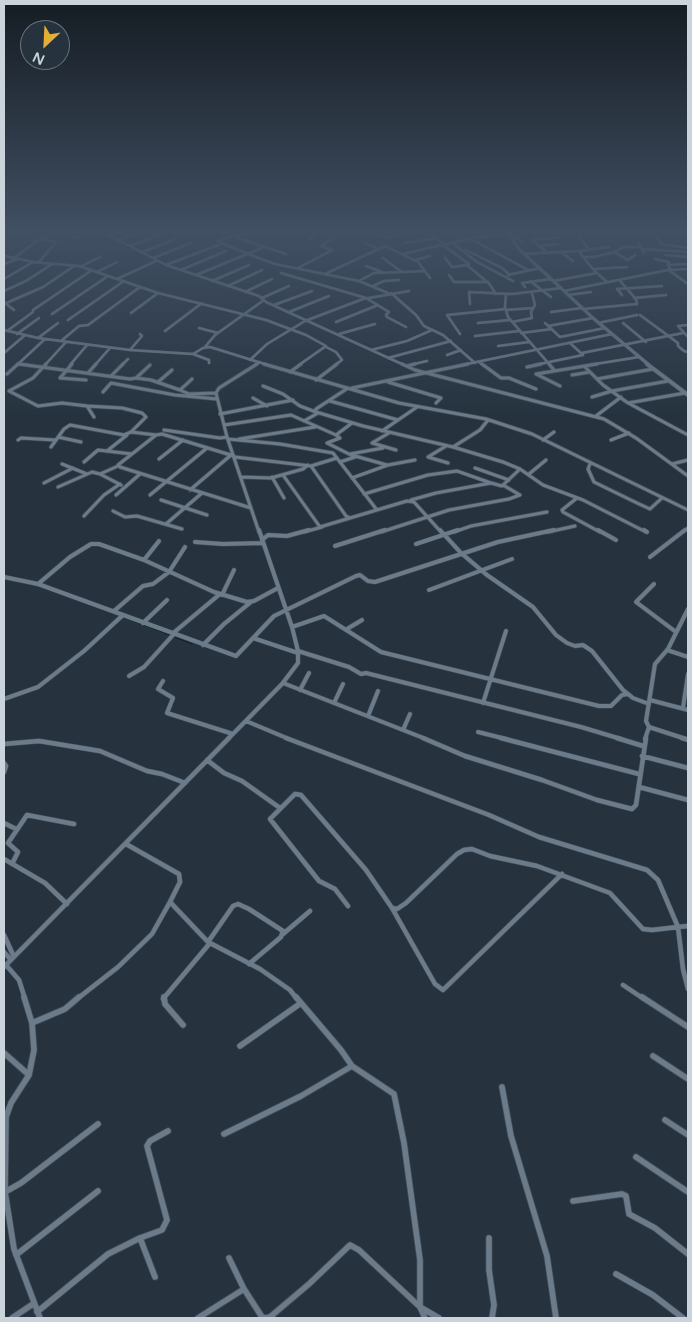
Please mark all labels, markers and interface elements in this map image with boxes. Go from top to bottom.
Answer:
north arrow [20,20,70,70]
text: N [30,48,48,68]

